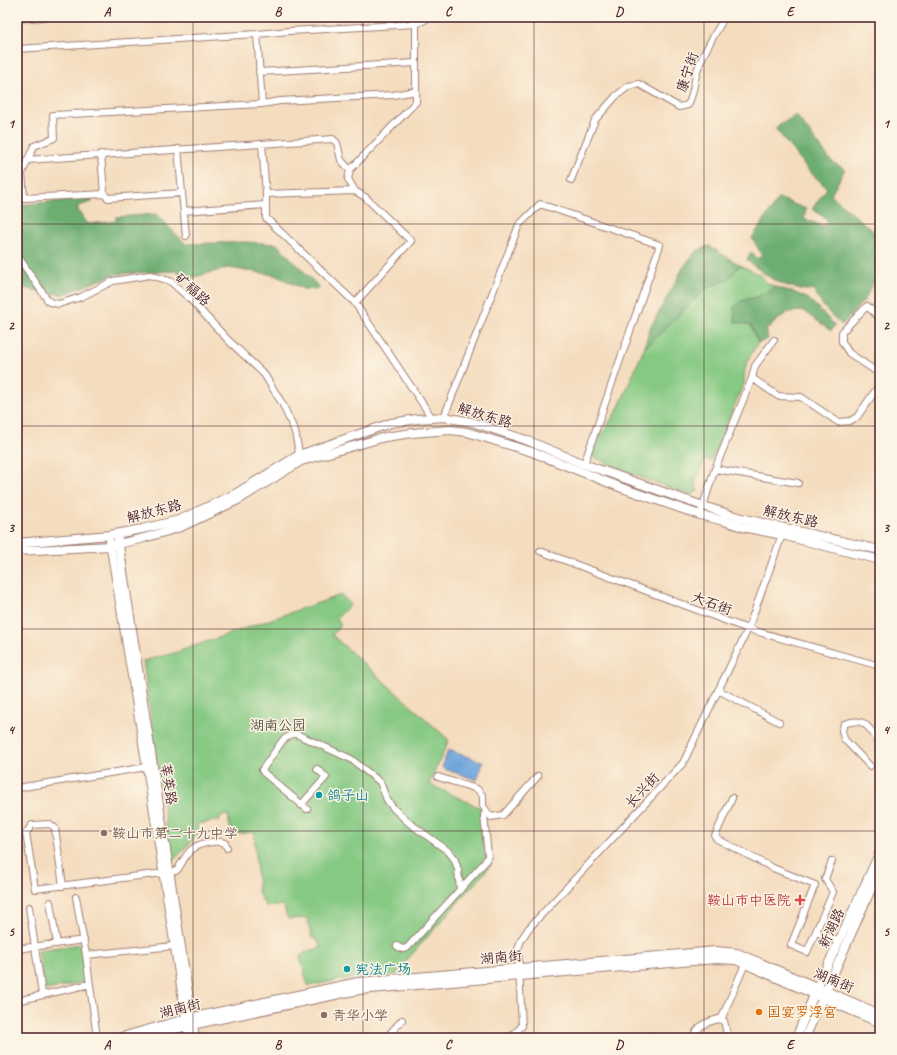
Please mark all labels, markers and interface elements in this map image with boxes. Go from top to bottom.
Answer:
text: A [104,4,112,20]
text: B [275,4,283,20]
text: C [445,4,453,20]
text: D [615,4,624,20]
text: E [787,4,796,20]
street label: 康宁街 [673,50,702,95]
text: 1 [8,116,16,132]
text: 1 [883,116,891,132]
street label: 矿福路 [171,269,214,310]
text: 2 [8,318,15,334]
text: 2 [883,318,890,334]
street label: 解放东路 [456,400,514,431]
street label: 解放东路 [125,496,183,527]
street label: 解放东路 [762,502,820,531]
text: 3 [8,520,15,536]
text: 3 [883,520,890,536]
street label: 大石街 [689,588,734,619]
park label: 湖南公园 [250,717,306,734]
text: 4 [8,722,16,738]
text: 4 [883,722,891,738]
street label: 莘英路 [157,762,180,806]
street label: 长兴街 [622,769,663,811]
place label: 鸽子山 [327,787,369,804]
marker: 鸽子山 [314,790,324,800]
place label: 鞍山市第二十九中学 [112,825,238,842]
marker: 鞍山市第二十九中学 [99,828,109,838]
place label: 鞍山市中医院 [707,892,791,909]
marker: 鞍山市中医院 [794,894,806,906]
street label: 新湖路 [815,906,848,951]
text: 5 [8,924,15,940]
text: 5 [883,924,890,940]
street label: 湖南街 [479,947,523,968]
place label: 宪法广场 [355,961,411,978]
marker: 宪法广场 [342,964,352,974]
street label: 湖南街 [811,964,856,996]
street label: 湖南街 [158,995,203,1022]
place label: 国宴罗浮宫 [767,1004,837,1021]
place label: 青华小学 [332,1007,388,1024]
marker: 国宴罗浮宫 [754,1007,764,1017]
marker: 青华小学 [319,1010,329,1020]
text: A [104,1037,112,1053]
text: B [275,1037,283,1053]
text: C [445,1037,453,1053]
text: D [615,1037,624,1053]
text: E [787,1037,796,1053]

